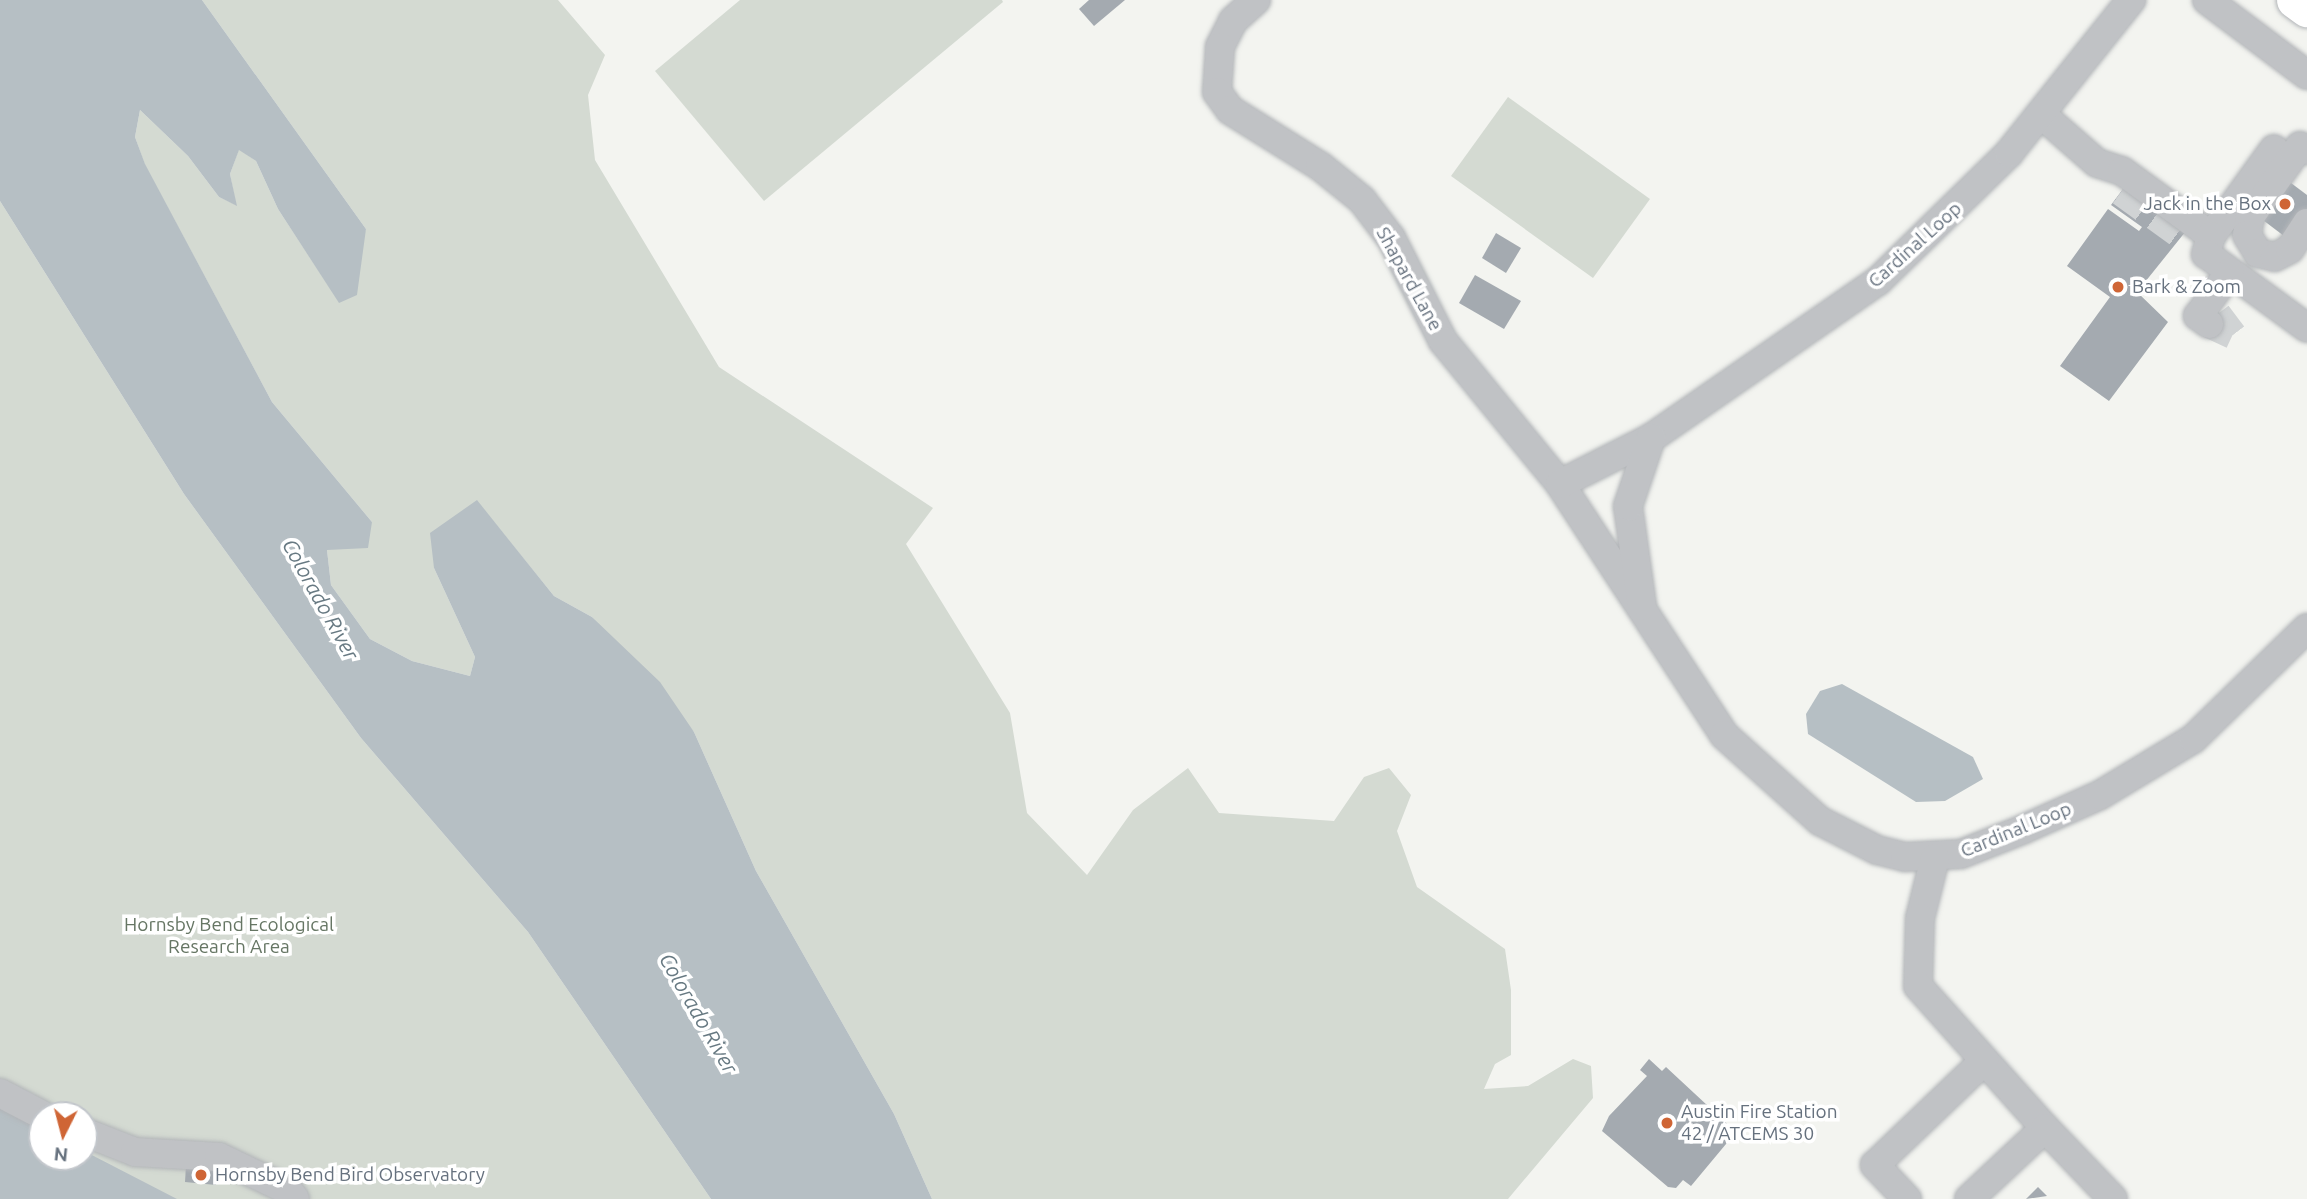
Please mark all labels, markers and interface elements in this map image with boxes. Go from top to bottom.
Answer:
place label: Jack in the Box [2144,193,2271,215]
marker: Jack in the Box [2277,196,2293,212]
street label: Cardinal Loop [1864,197,1966,293]
street label: Shapard Lane [1371,223,1447,335]
place label: Bark & Zoom [2132,276,2241,298]
marker: Bark & Zoom [2110,279,2126,295]
water label: Colorado River [277,534,365,664]
street label: Cardinal Loop [1957,797,2075,863]
park label: Hornsby Bend Ecological Research Area [124,914,334,958]
water label: Colorado River [654,948,744,1078]
north arrow [28,1101,98,1171]
place label: Austin Fire Station 42 / ATCEMS 30 [1681,1101,1838,1145]
marker: Austin Fire Station 42 / ATCEMS 30 [1659,1115,1675,1131]
text: N [53,1143,69,1167]
place label: Hornsby Bend Bird Observatory [215,1164,485,1186]
marker: Hornsby Bend Bird Observatory [193,1167,209,1183]

